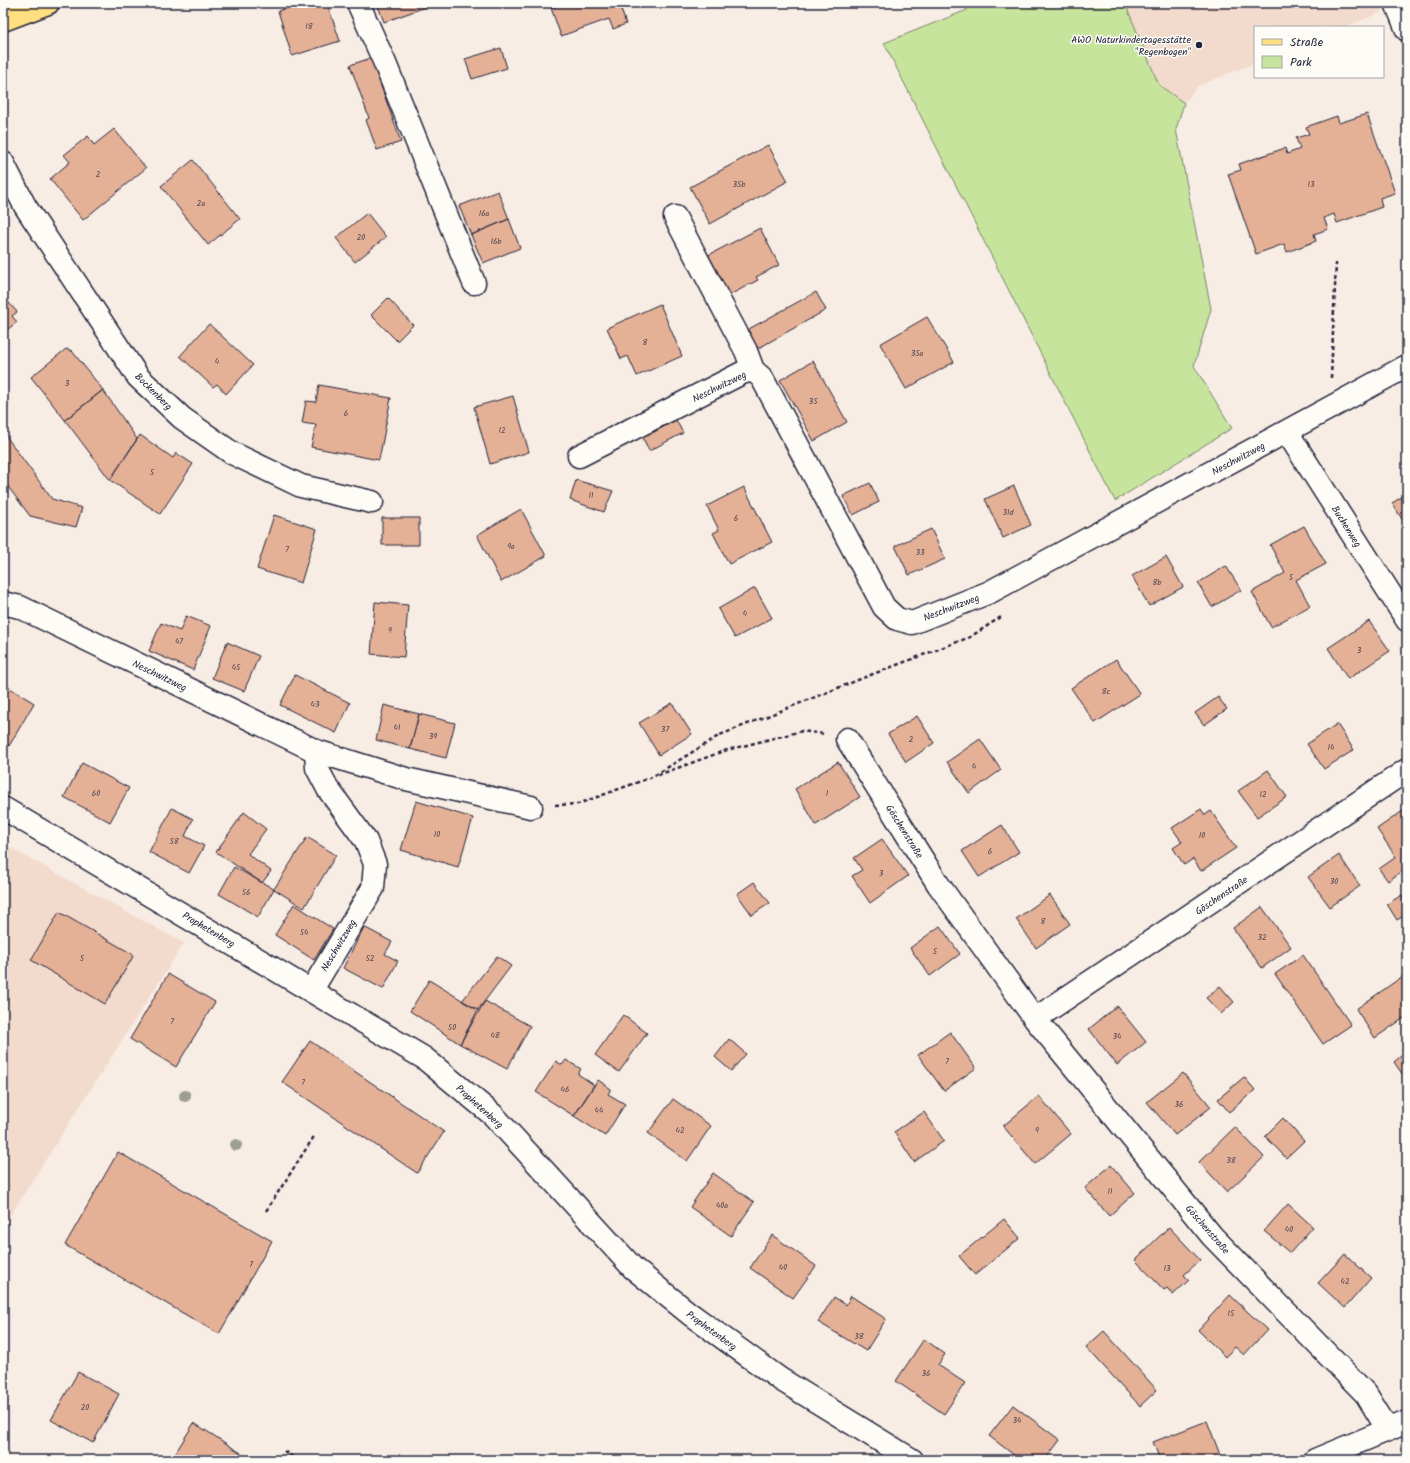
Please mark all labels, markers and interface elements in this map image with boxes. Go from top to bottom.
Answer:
house number: 18 [305,20,313,33]
legend [1254,26,1384,78]
place label: AWO Naturkindertagesstätte "Regenbogen" [1071,32,1192,60]
text: Straße [1290,33,1324,52]
marker: AWO Naturkindertagesstätte "Regenbogen" [1194,40,1204,50]
text: Park [1290,53,1312,72]
house number: 2 [96,168,101,181]
house number: 35b [732,178,746,191]
house number: 13 [1307,178,1315,191]
house number: 2a [197,197,205,210]
house number: 16a [479,207,490,220]
house number: 20 [357,231,365,244]
house number: 16b [490,235,502,248]
house number: 8 [643,336,648,349]
house number: 35a [911,347,924,360]
house number: 4 [215,355,220,368]
street label: Neschwitzweg [690,367,750,407]
street label: Bockenberg [131,369,176,414]
house number: 3 [65,377,70,390]
house number: 35 [809,395,818,408]
house number: 6 [344,407,348,420]
house number: 12 [498,424,506,437]
street label: Neschwitzweg [1209,438,1268,480]
house number: 5 [150,466,155,479]
house number: 11 [588,489,594,502]
street label: Buchenweg [1327,502,1365,551]
house number: 31d [1002,506,1015,519]
house number: 6 [734,512,738,525]
house number: 9a [507,540,515,553]
house number: 7 [285,543,289,556]
house number: 33 [915,546,925,559]
house number: 5 [1289,571,1294,584]
house number: 8b [1152,576,1162,589]
street label: Neschwitzweg [921,590,982,626]
house number: 4 [743,607,748,620]
house number: 9 [388,624,392,637]
house number: 47 [175,635,183,648]
house number: 3 [1357,644,1362,657]
street label: Neschwitzweg [130,656,190,696]
house number: 45 [232,661,241,674]
house number: 8c [1102,685,1111,698]
house number: 43 [311,698,320,711]
house number: 41 [394,721,401,734]
house number: 37 [661,723,669,736]
house number: 39 [429,730,437,743]
house number: 2 [909,733,914,746]
house number: 14 [1328,741,1335,754]
house number: 4 [972,760,977,773]
house number: 60 [92,787,100,800]
house number: 1 [826,787,829,800]
house number: 12 [1259,788,1267,801]
street label: Göschenstraße [881,801,927,862]
house number: 10 [434,828,440,841]
house number: 10 [1199,829,1205,842]
house number: 58 [169,835,179,848]
house number: 6 [988,845,992,858]
house number: 3 [879,867,884,880]
street label: Göschenstraße [1192,872,1252,920]
house number: 30 [1330,875,1338,888]
house number: 56 [242,886,250,899]
street label: Prophetenberg [179,908,238,952]
house number: 8 [1041,915,1046,928]
street label: Neschwitzweg [317,916,361,975]
house number: 54 [300,926,309,939]
house number: 32 [1257,931,1267,944]
house number: 5 [933,945,938,958]
house number: 5 [80,952,85,965]
house number: 52 [366,952,375,965]
house number: 7 [170,1015,174,1028]
house number: 50 [448,1021,456,1034]
house number: 48 [490,1029,500,1042]
house number: 34 [1113,1030,1122,1043]
house number: 7 [945,1055,949,1068]
house number: 7 [301,1076,305,1089]
street label: Prophetenberg [452,1081,507,1133]
house number: 46 [561,1083,569,1096]
house number: 36 [1174,1098,1184,1111]
house number: 44 [595,1104,604,1117]
house number: 42 [675,1124,685,1137]
house number: 9 [1035,1124,1039,1137]
house number: 38 [1226,1154,1236,1167]
house number: 11 [1107,1185,1113,1198]
house number: 40a [716,1199,728,1212]
street label: Göschenstraße [1181,1201,1234,1258]
house number: 40 [1285,1223,1293,1236]
house number: 7 [249,1258,253,1271]
house number: 40 [779,1261,787,1274]
house number: 13 [1163,1262,1171,1275]
house number: 42 [1340,1275,1350,1288]
street label: Prophetenberg [683,1307,740,1355]
house number: 15 [1228,1307,1235,1320]
house number: 38 [854,1330,864,1343]
house number: 36 [921,1367,931,1380]
house number: 20 [81,1401,89,1414]
house number: 34 [1013,1414,1022,1427]

